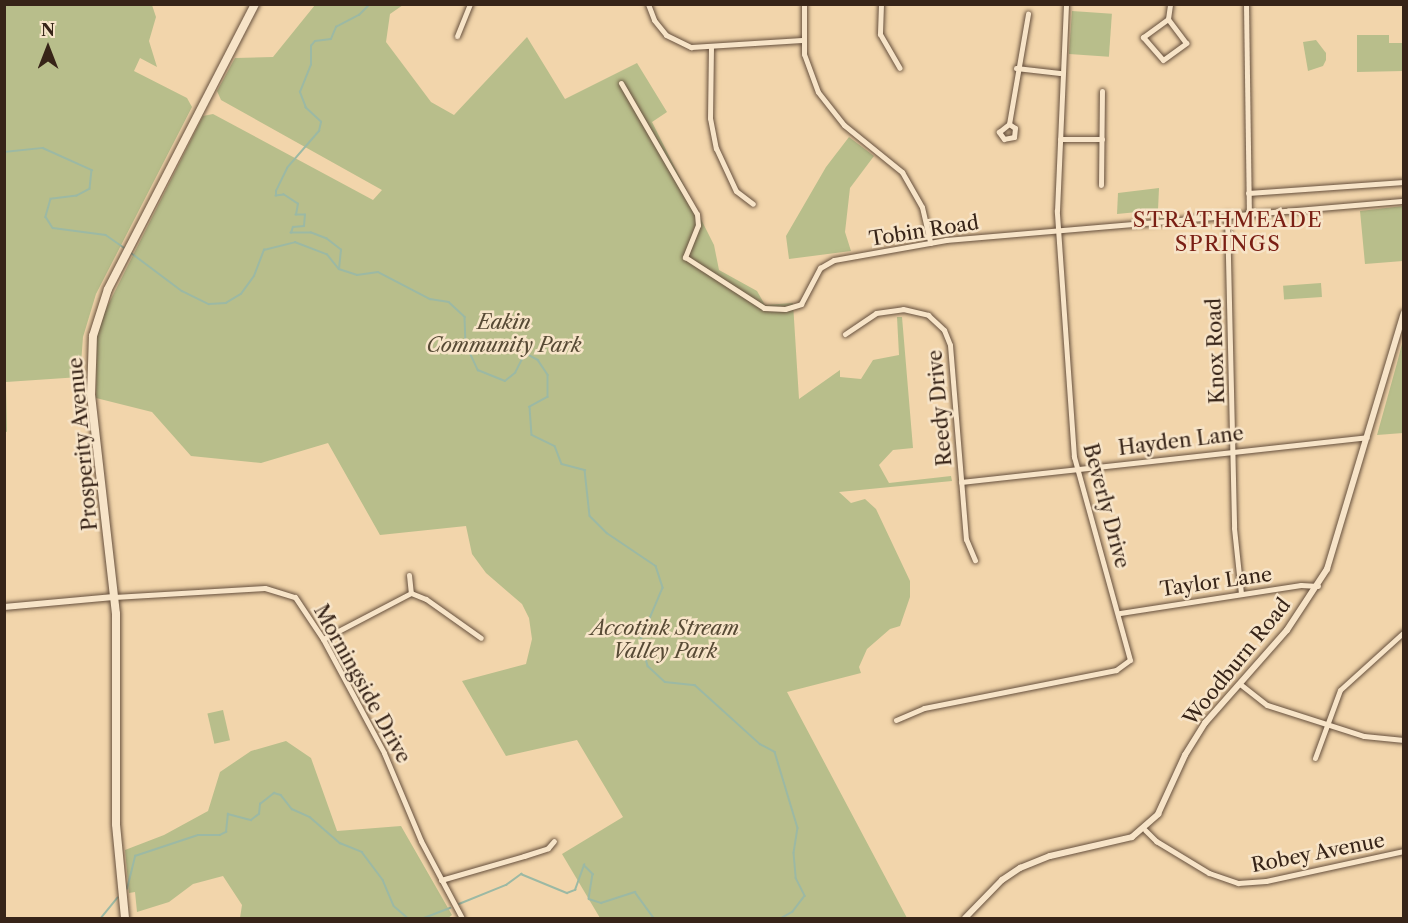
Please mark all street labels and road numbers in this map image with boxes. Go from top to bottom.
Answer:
street label: Tobin Road [867,210,981,252]
street label: Knox Road [1202,298,1230,404]
street label: Reedy Drive [923,348,957,468]
street label: Prosperity Avenue [63,356,103,532]
street label: Hayden Lane [1117,421,1245,461]
street label: Beverly Drive [1078,441,1134,571]
street label: Taylor Lane [1158,562,1274,602]
street label: Woodburn Road [1178,593,1296,731]
street label: Morningside Drive [308,601,416,767]
street label: Robey Avenue [1248,828,1388,878]

